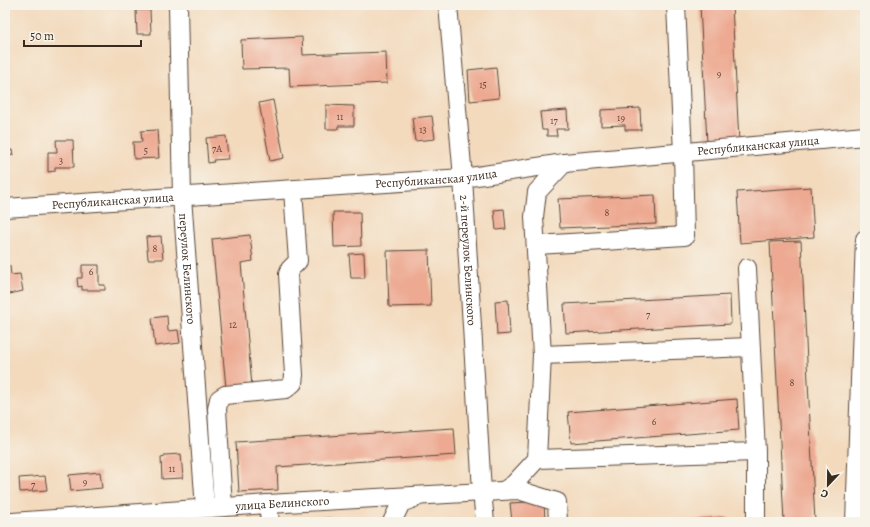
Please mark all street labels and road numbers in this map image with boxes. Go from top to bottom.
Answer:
street label: Республиканская улица [696,132,820,159]
street label: Республиканская улица [374,165,499,192]
street label: Республиканская улица [51,189,175,213]
street label: 2-й переулок Белинского [456,194,480,326]
street label: переулок Белинского [175,213,199,325]
street label: улица Белинского [234,493,330,514]

